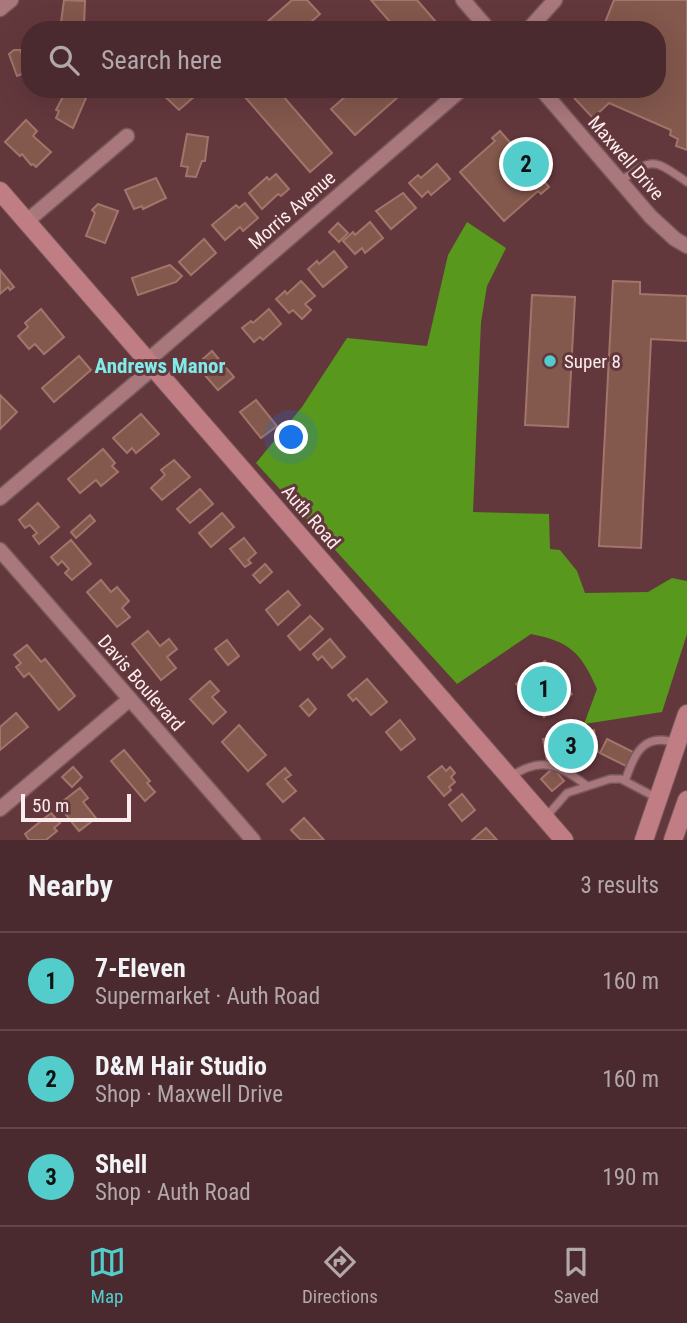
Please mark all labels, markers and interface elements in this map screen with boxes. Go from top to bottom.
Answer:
search box [21,21,666,98]
icon: search [45,41,83,79]
text: Search here [101,45,222,75]
street label: Maxwell Drive [583,111,669,205]
pin: 2 [503,138,549,190]
street label: Morris Avenue [244,166,340,254]
place label: Super 8 [564,350,621,373]
marker: Super 8 [542,353,558,369]
district label: Andrews Manor [95,354,225,378]
your location [274,420,308,454]
street label: Auth Road [277,480,345,554]
street label: Davis Boulevard [93,630,189,736]
pin: 1 [521,663,567,715]
pin: 3 [548,720,594,772]
scale bar [21,791,131,823]
text: 50 m [32,794,69,817]
text: Nearby [28,868,113,903]
text: 3 results [581,872,659,899]
text: 7-Eleven [95,953,186,983]
text: 1 [45,968,57,995]
text: 160 m [602,968,659,995]
text: Supermarket · Auth Road [95,983,320,1010]
text: D&M Hair Studio [95,1051,267,1081]
text: 2 [45,1066,57,1093]
text: 160 m [602,1066,659,1093]
text: Shop · Maxwell Drive [95,1081,283,1108]
text: Shell [95,1149,147,1179]
text: 3 [45,1164,57,1191]
text: 190 m [602,1164,659,1191]
text: Shop · Auth Road [95,1179,251,1206]
tab: Map [88,1243,126,1308]
tab: Directions [302,1243,378,1308]
tab: Saved [554,1243,599,1308]

